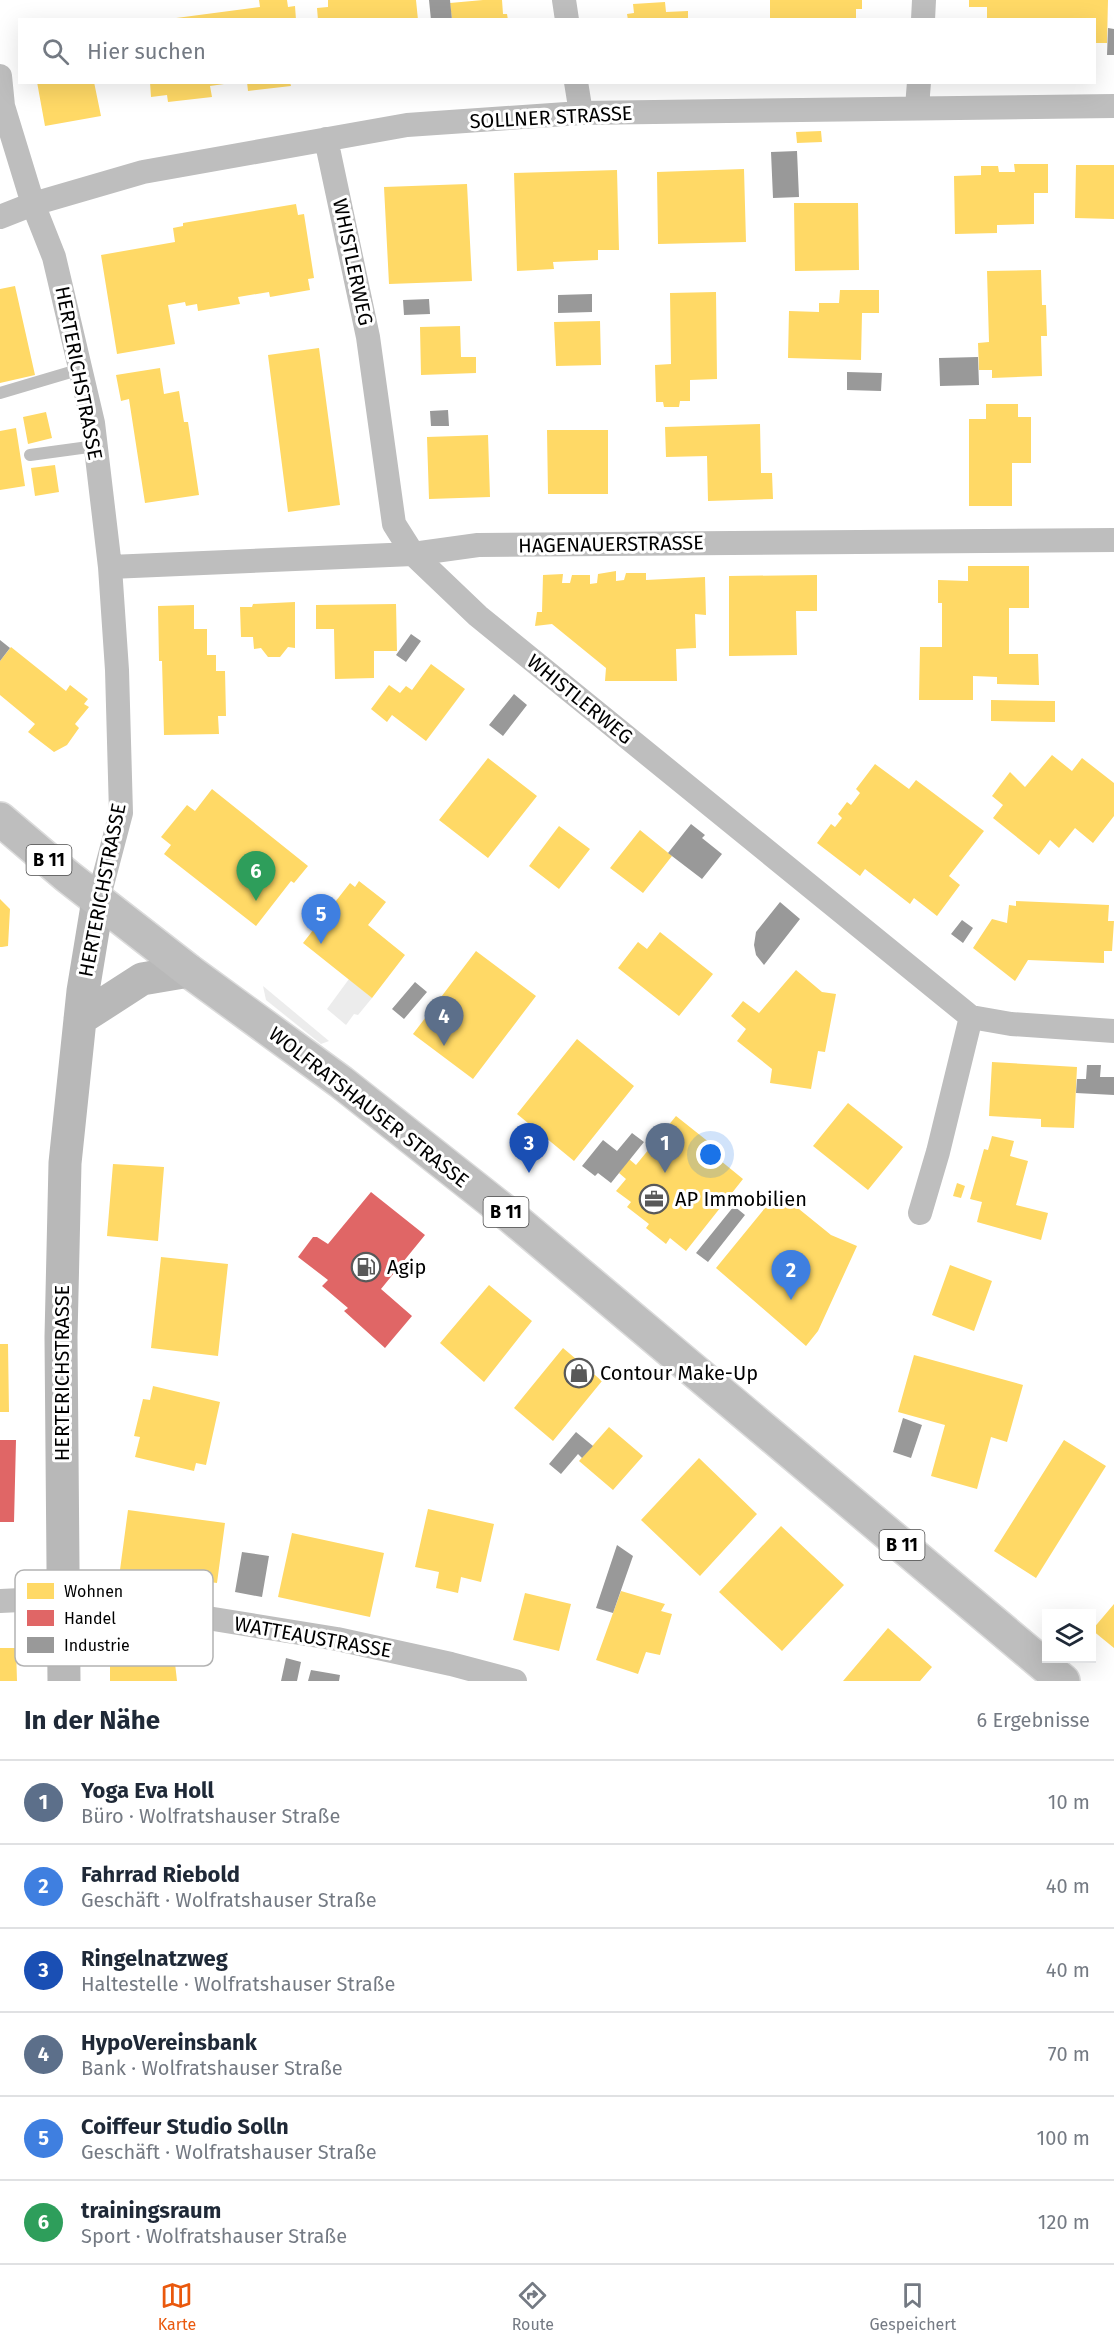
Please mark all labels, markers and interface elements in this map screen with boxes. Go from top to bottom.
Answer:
search box [18,18,1096,84]
icon: search [39,35,72,68]
text: Hier suchen [87,38,206,65]
street label: SOLLNER STRASSE [469,101,633,133]
street label: WHISTLERWEG [328,196,378,328]
street label: HERTERICHSTRASSE [50,284,108,462]
street label: HAGENAUERSTRASSE [518,530,704,558]
street label: WHISTLERWEG [522,649,638,749]
street label: HERTERICHSTRASSE [73,801,131,979]
road number: B 11 [26,845,72,875]
pin: 6 [236,852,276,901]
pin: 5 [302,894,340,944]
pin: 4 [424,996,464,1046]
street label: WOLFRATSHAUSER STRASSE [264,1021,474,1193]
pin: 3 [510,1124,548,1173]
pin: 1 [646,1124,684,1173]
your location [696,1140,725,1169]
office icon: AP Immobilien [638,1183,670,1215]
place label: AP Immobilien [675,1187,807,1211]
road number: B 11 [484,1197,528,1227]
pin: 2 [772,1250,810,1300]
fuel station icon: Agip [350,1251,382,1283]
place label: Agip [387,1255,426,1279]
street label: HERTERICHSTRASSE [50,1285,74,1461]
shop icon: Contour Make-Up [563,1357,595,1389]
place label: Contour Make-Up [600,1361,758,1385]
road number: B 11 [880,1530,924,1560]
legend [15,1570,213,1666]
text: Wohnen [64,1582,123,1601]
text: Handel [64,1609,116,1628]
map controls [1042,1609,1096,1663]
button: layers [1042,1609,1096,1663]
street label: WATTEAUSTRASSE [232,1611,394,1663]
text: Industrie [64,1636,130,1655]
text: In der Nähe [24,1705,160,1736]
text: 6 Ergebnisse [977,1708,1090,1732]
text: Yoga Eva Holl [81,1777,214,1804]
text: 1 [39,1790,48,1814]
text: 10 m [1048,1790,1090,1814]
text: Büro · Wolfratshauser Straße [81,1804,340,1828]
text: Fahrrad Riebold [81,1861,240,1888]
text: 2 [38,1874,49,1898]
text: 40 m [1046,1874,1090,1898]
text: Geschäft · Wolfratshauser Straße [81,1888,377,1912]
text: Ringelnatzweg [81,1945,228,1972]
text: 3 [38,1958,49,1982]
text: 40 m [1046,1958,1090,1982]
text: Haltestelle · Wolfratshauser Straße [81,1972,395,1996]
text: HypoVereinsbank [81,2029,257,2056]
text: 4 [38,2042,49,2066]
text: 70 m [1048,2042,1090,2066]
text: Bank · Wolfratshauser Straße [81,2056,343,2080]
text: Coiffeur Studio Solln [81,2113,289,2140]
text: 5 [38,2126,49,2150]
text: 100 m [1037,2126,1090,2150]
text: Geschäft · Wolfratshauser Straße [81,2140,377,2164]
text: trainingsraum [81,2197,221,2224]
text: 6 [38,2210,49,2234]
text: 120 m [1038,2210,1090,2234]
text: Sport · Wolfratshauser Straße [81,2224,347,2248]
tab: Karte [158,2279,196,2334]
tab: Route [512,2279,554,2334]
tab: Gespeichert [870,2279,956,2334]

